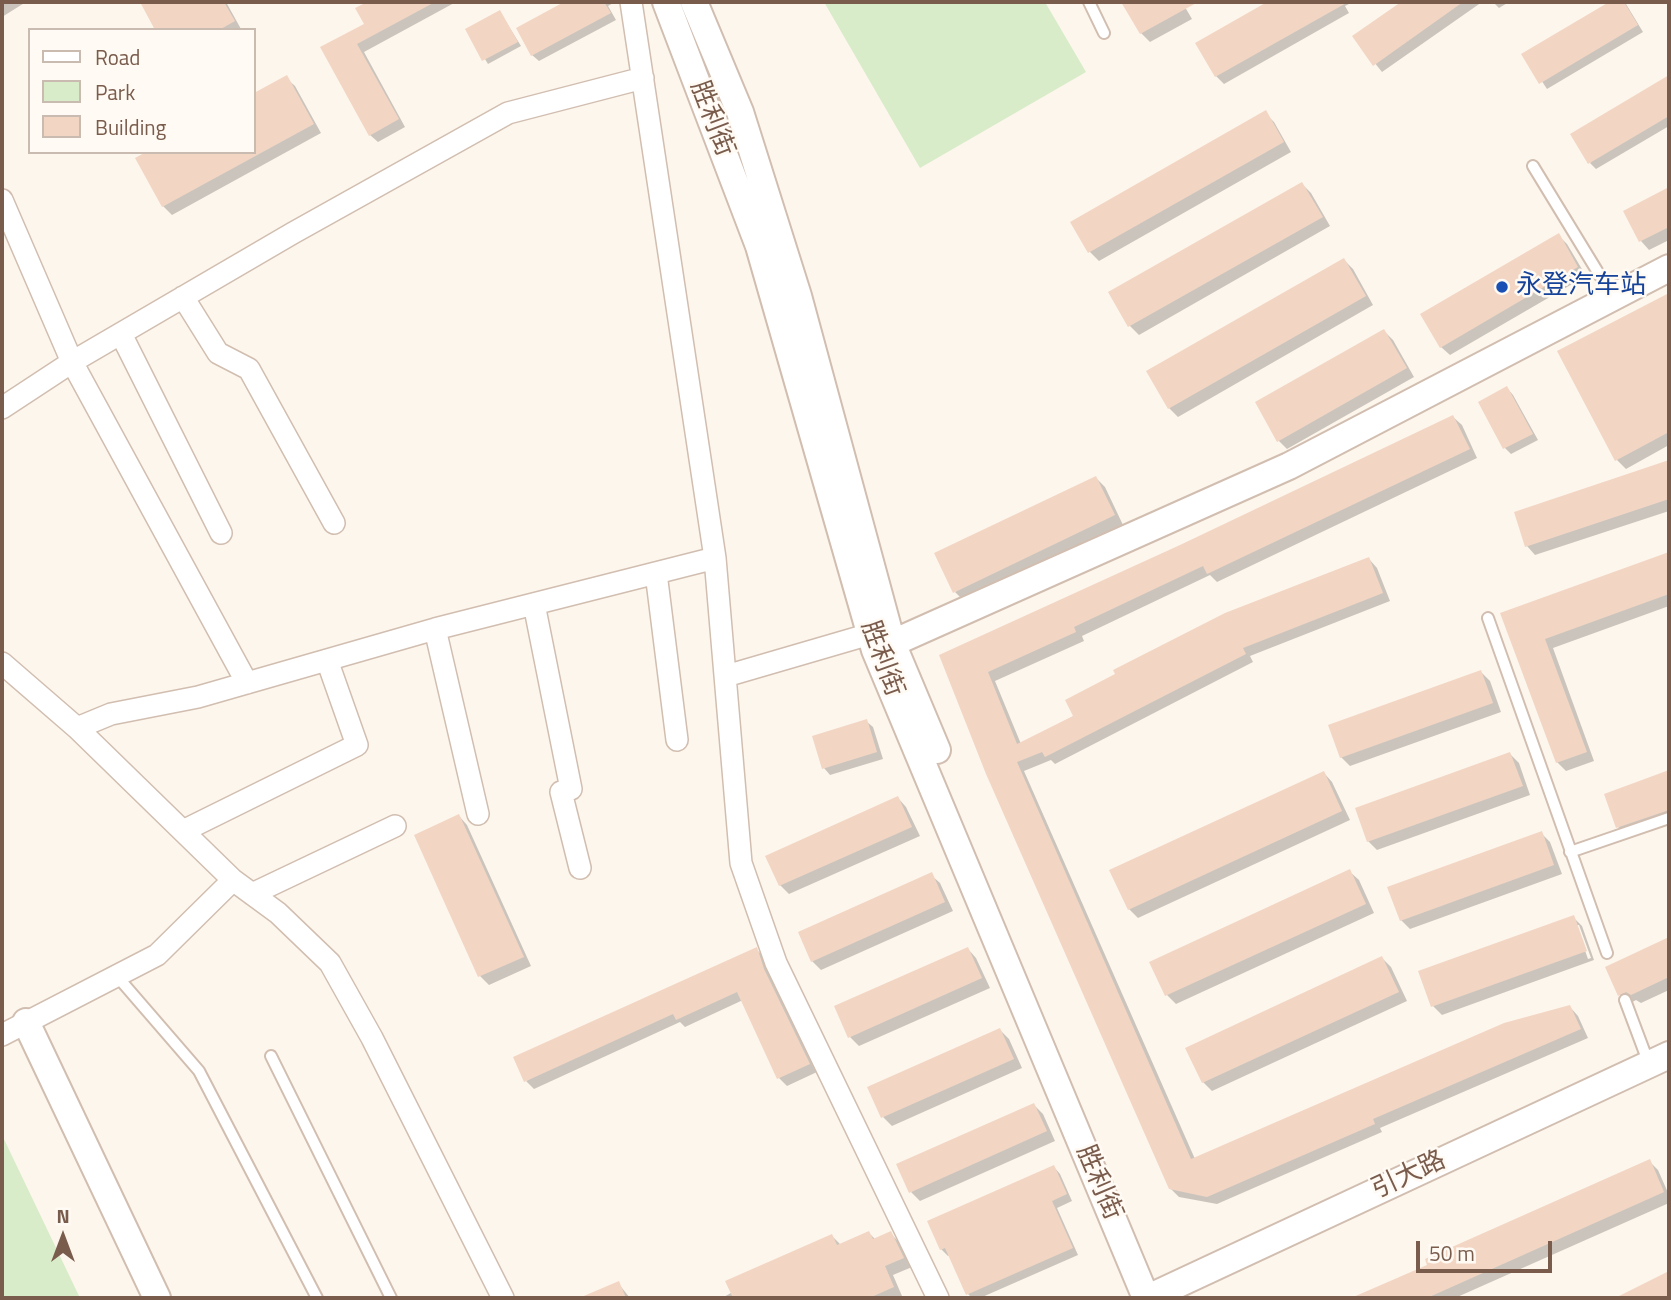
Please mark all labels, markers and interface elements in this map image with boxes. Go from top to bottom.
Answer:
legend [28,28,256,154]
text: Road [95,41,140,73]
text: Park [95,76,135,108]
street label: 胜利街 [682,77,740,161]
text: Building [95,111,166,143]
place label: 永登汽车站 [1516,271,1646,303]
marker: 永登汽车站 [1494,279,1510,295]
street label: 胜利街 [853,617,909,701]
street label: 胜利街 [1068,1141,1128,1225]
street label: 引大路 [1367,1145,1451,1207]
text: N [56,1201,70,1230]
north arrow [28,1202,98,1272]
scale bar [1419,1226,1556,1270]
text: 50 m [1429,1237,1475,1269]

